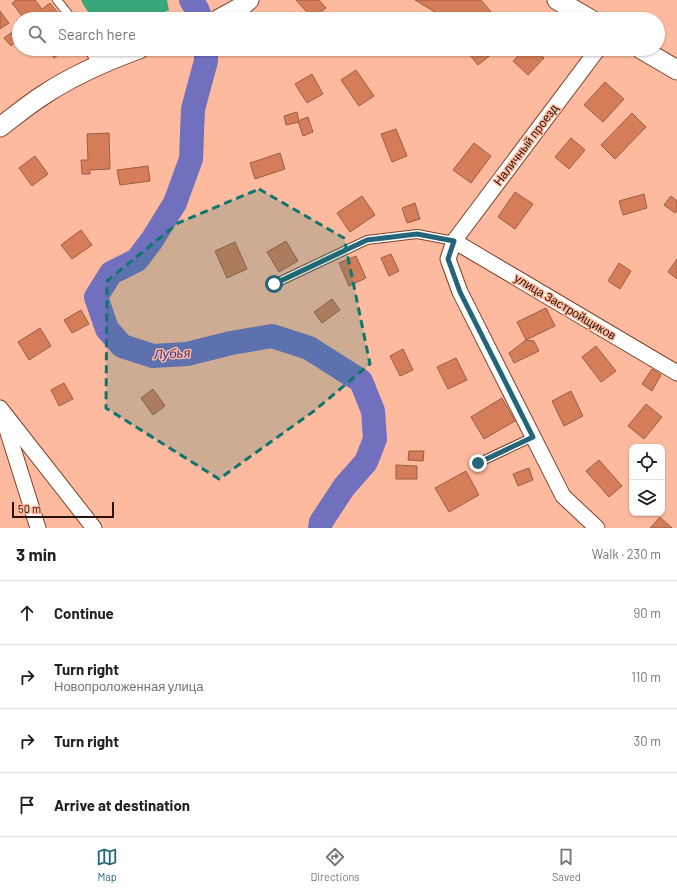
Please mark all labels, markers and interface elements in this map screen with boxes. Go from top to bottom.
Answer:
search box [12,12,665,56]
icon: search [26,23,48,45]
text: Search here [58,25,136,43]
street label: Наличный проезд [490,101,561,188]
street label: улица Застройщиков [512,270,619,343]
route start [265,275,283,293]
water label: Лубья [152,344,191,362]
map controls [629,444,665,516]
button: locate [629,444,665,480]
route end [469,454,487,472]
button: layers [629,480,665,516]
scale bar [12,500,114,519]
text: 50 m [18,502,41,515]
text: 3 min [16,544,56,564]
text: Walk · 230 m [592,546,661,562]
icon: ahead [16,602,38,624]
text: Continue [54,604,114,622]
text: 90 m [634,605,661,621]
text: Turn right [54,660,119,678]
icon: right [16,666,38,688]
text: 110 m [631,669,661,685]
text: Новопроложенная улица [54,678,204,694]
icon: right [16,730,38,752]
text: Turn right [54,732,119,750]
text: 30 m [634,733,661,749]
icon: arrive [16,794,38,816]
text: Arrive at destination [54,796,190,814]
tab: Map [96,846,118,883]
tab: Directions [310,846,360,883]
tab: Saved [552,846,581,883]

